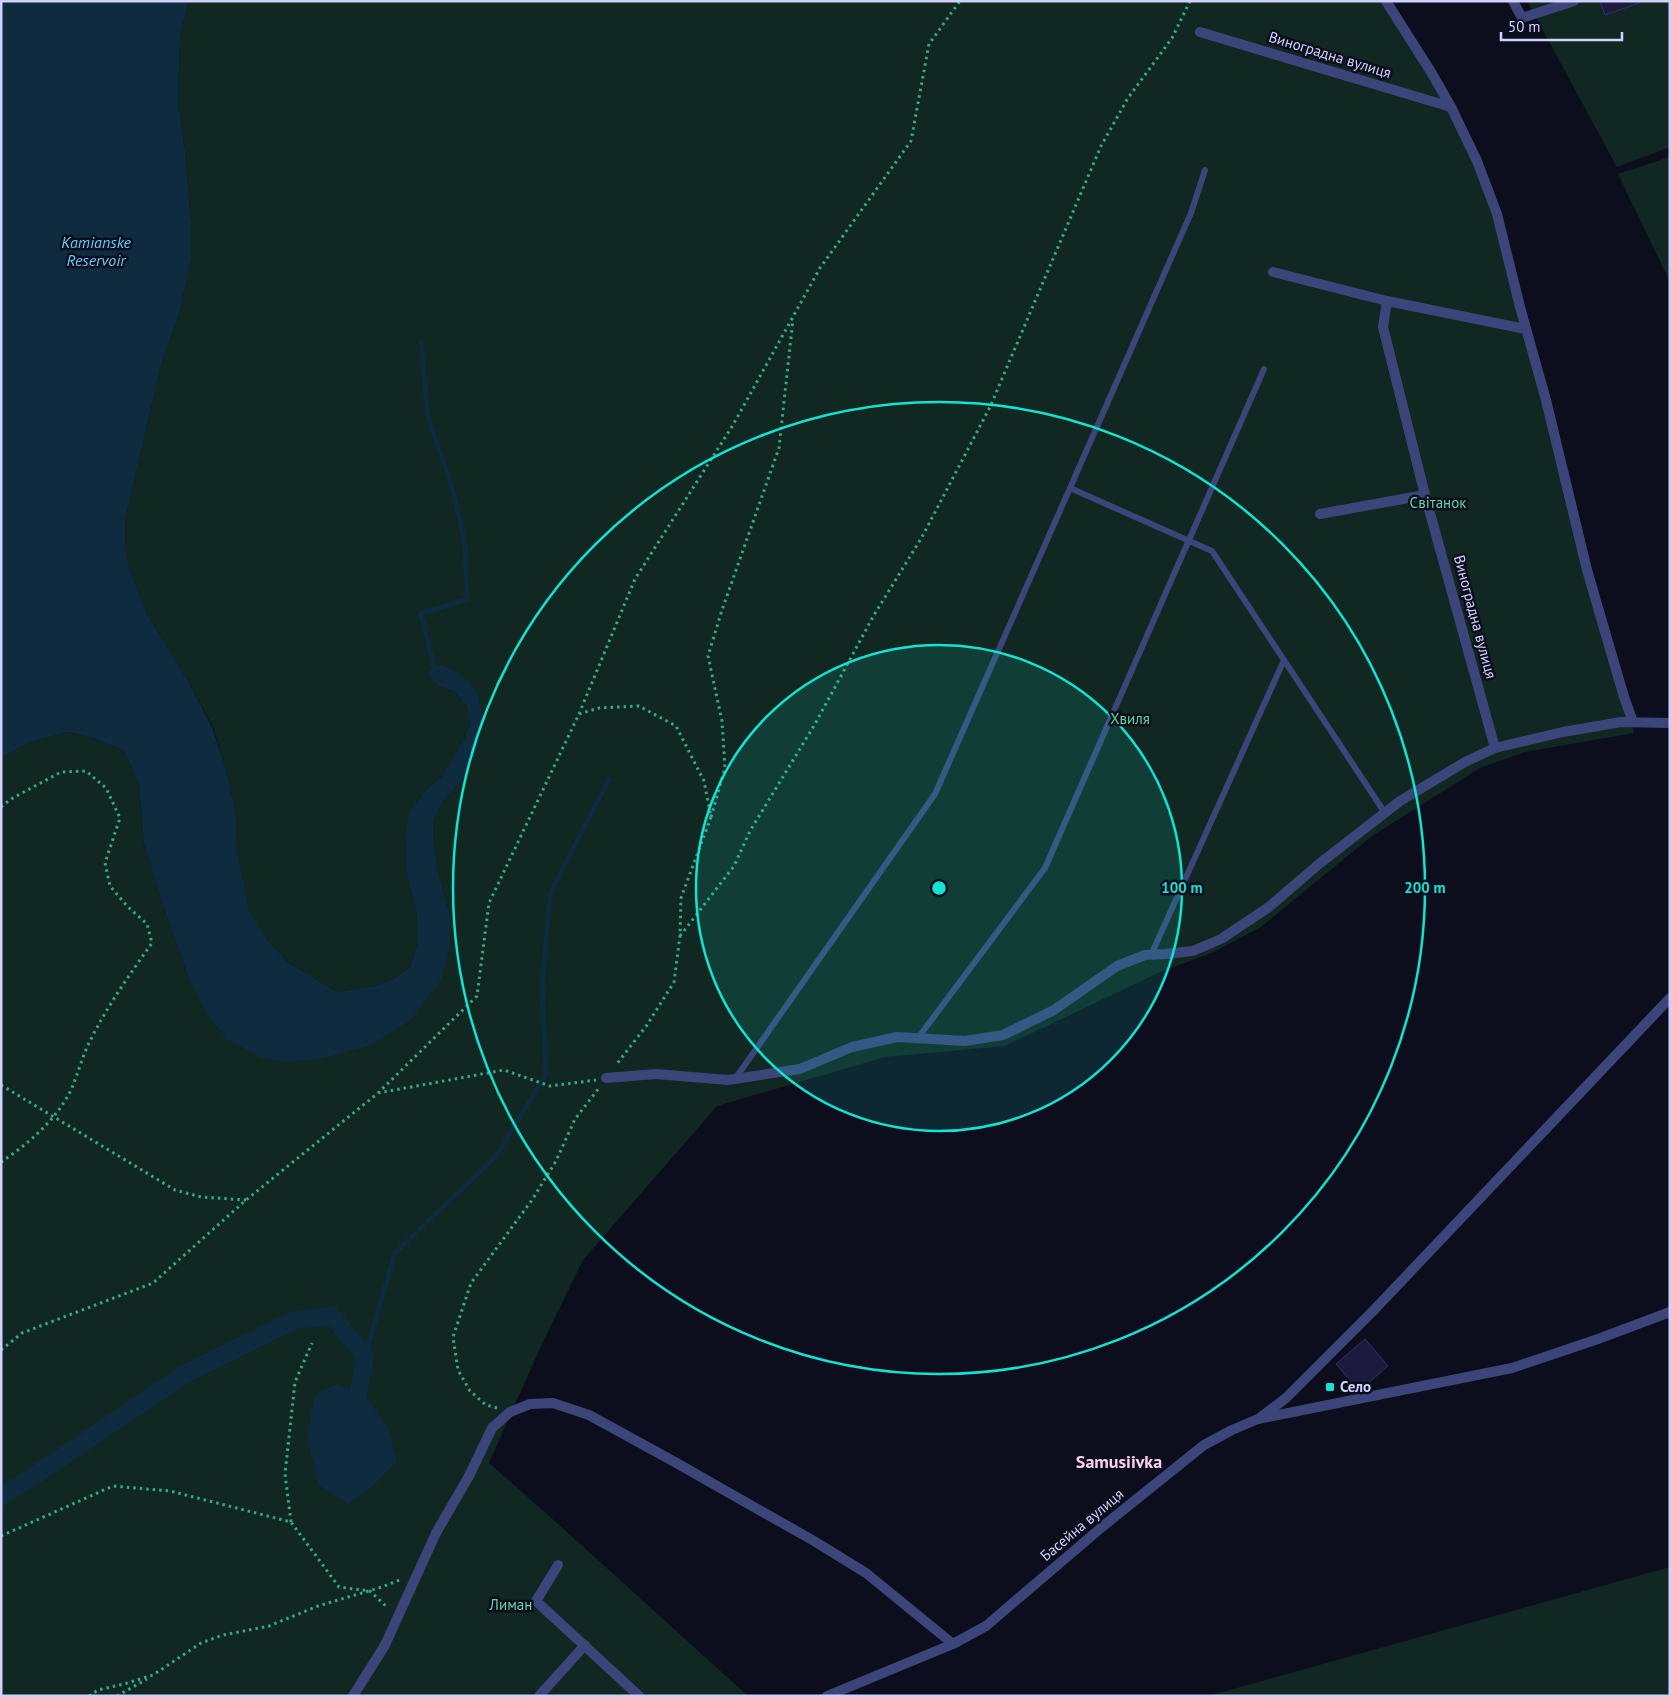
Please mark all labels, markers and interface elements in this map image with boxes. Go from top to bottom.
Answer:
scale bar [1501,10,1622,42]
text: 50 m [1508,17,1541,36]
street label: Виноградна вулиця [1267,27,1394,82]
water label: Kamianske Reservoir [61,232,131,270]
park label: Світанок [1410,493,1467,512]
street label: Виноградна вулиця [1450,553,1501,681]
park label: Хвиля [1110,709,1150,728]
text: 100 m [1161,878,1203,897]
text: 200 m [1404,878,1446,897]
centre of rings [930,879,948,897]
place label: Село [1340,1377,1371,1396]
marker: Село [1324,1381,1336,1393]
district label: Samusiivka [1076,1450,1162,1473]
street label: Басейна вулиця [1036,1484,1127,1565]
park label: Лиман [489,1595,532,1614]

